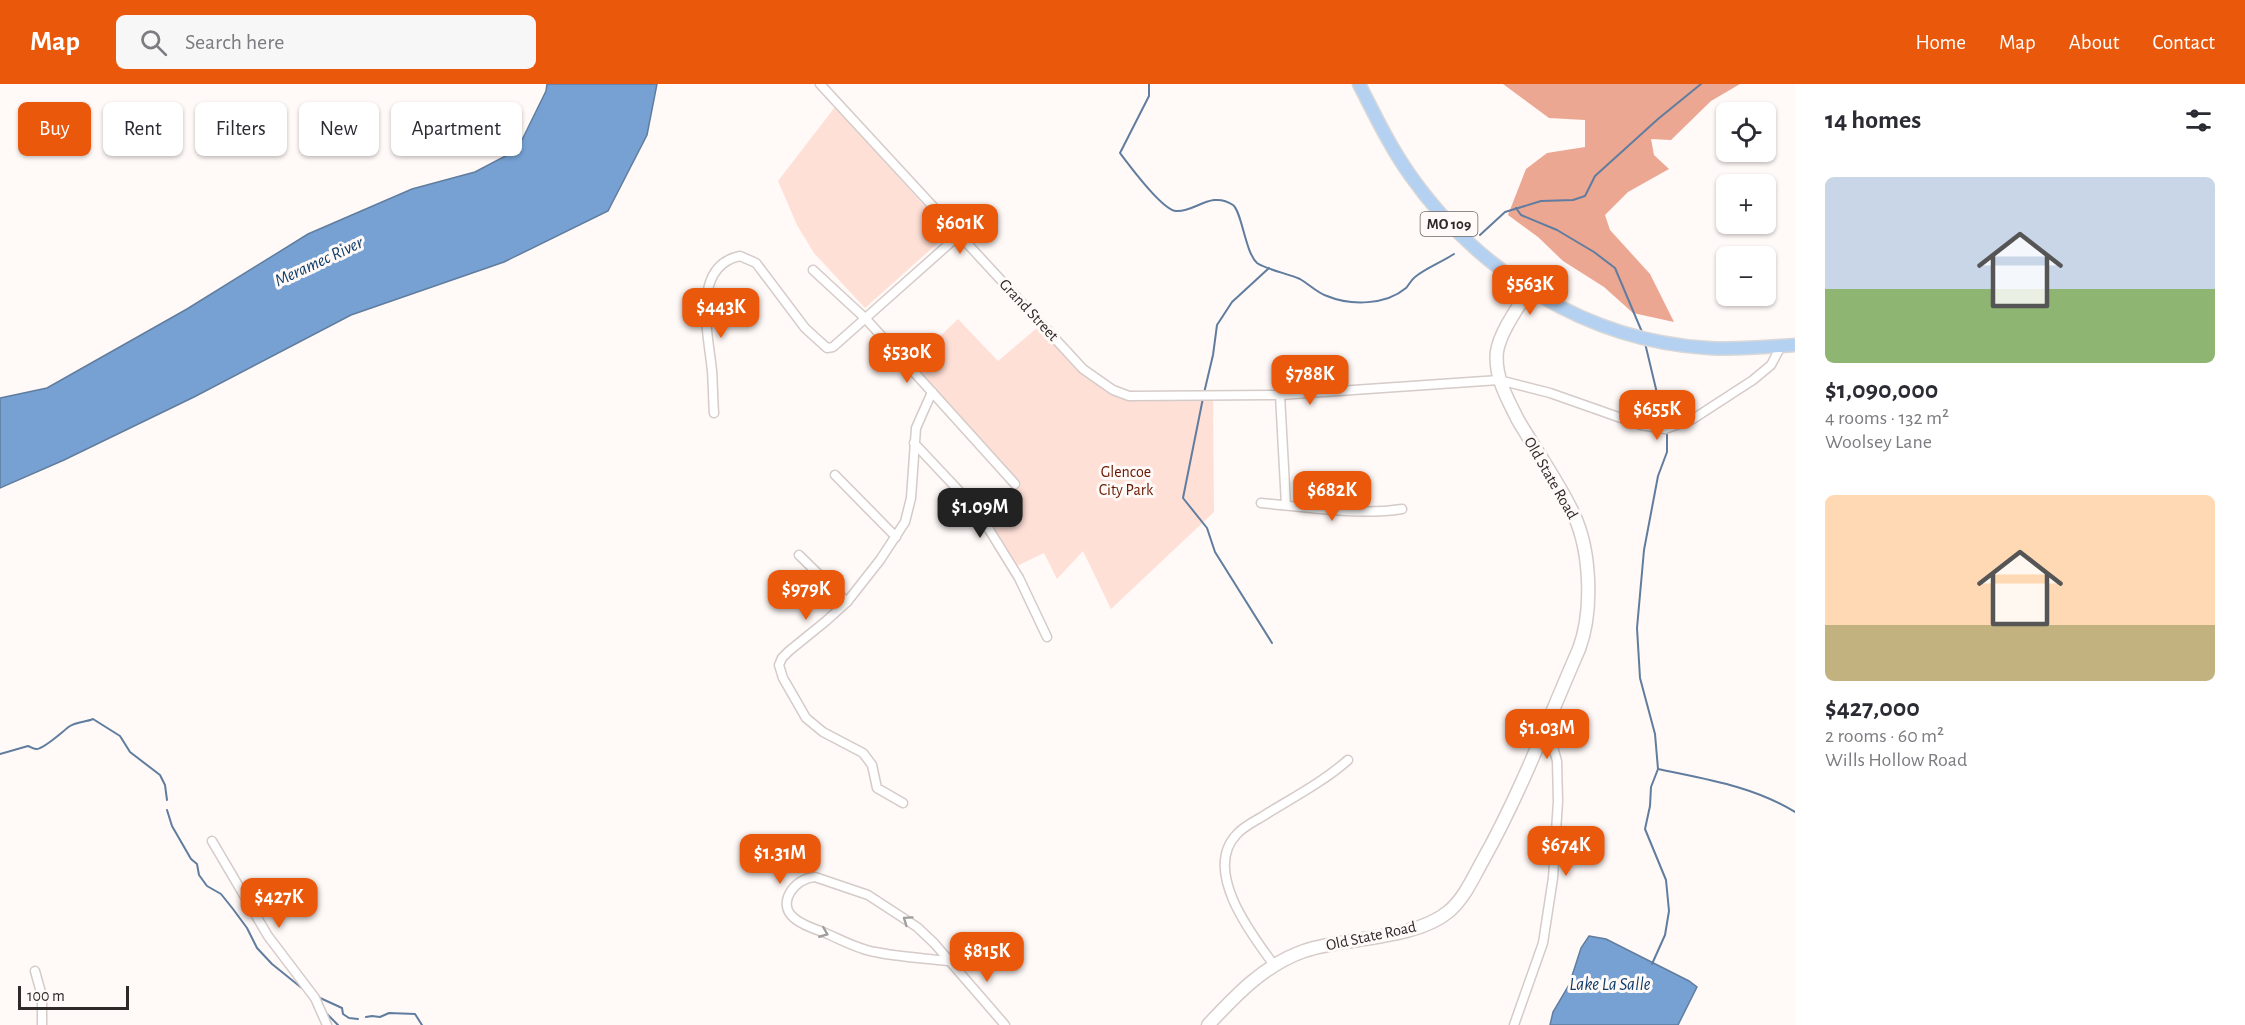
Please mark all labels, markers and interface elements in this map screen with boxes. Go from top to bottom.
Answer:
search box [116,15,536,69]
icon: search [137,26,170,59]
text: Map [30,28,80,56]
text: Search here [185,31,284,53]
text: Home [1915,32,1966,53]
text: Map [1999,32,2036,53]
text: About [2069,32,2119,53]
text: Contact [2152,32,2215,53]
chip: Buy [18,102,91,156]
chip: Rent [103,102,183,156]
chip: Filters [195,102,287,156]
chip: New [299,102,379,156]
chip: Apartment [391,102,522,156]
map controls [1716,102,1776,306]
button: locate [1716,102,1776,162]
icon: filters [2182,104,2215,137]
text: 14 homes [1825,107,1921,133]
button: + [1716,174,1776,234]
pin: $601K [918,204,1002,255]
road number: MO 109 [1420,212,1478,236]
text: $601K [936,213,984,233]
icon: home [1966,216,2074,324]
water label: Meramec River [272,233,367,290]
button: − [1716,246,1776,306]
pin: $563K [1488,265,1572,316]
text: $563K [1506,274,1554,294]
street label: Grand Street [996,276,1062,344]
pin: $443K [679,288,763,339]
text: $443K [696,297,746,317]
pin: $530K [865,333,949,384]
text: $530K [883,342,931,362]
pin: $788K [1268,355,1352,406]
text: $788K [1285,364,1335,384]
text: $1,090,000 [1825,377,1938,403]
pin: $655K [1615,390,1699,441]
text: $655K [1633,399,1681,419]
text: 4 rooms · 132 m² [1825,408,1949,428]
text: Woolsey Lane [1825,432,1932,452]
street label: Old State Road [1521,434,1581,522]
park label: Glencoe City Park [1099,464,1154,499]
pin: $682K [1290,471,1374,522]
text: $682K [1307,480,1357,500]
pin: $1.09M [931,488,1029,539]
text: $1.09M [952,497,1008,517]
icon: home [1966,534,2074,642]
pin: $979K [764,570,848,621]
text: $979K [782,579,830,599]
text: $427,000 [1825,695,1920,721]
pin: $1.03M [1498,709,1596,760]
text: $1.03M [1519,718,1575,738]
text: 2 rooms · 60 m² [1825,726,1944,746]
text: Wills Hollow Road [1825,750,1967,770]
pin: $674K [1524,826,1608,877]
pin: $1.31M [731,834,829,885]
text: $674K [1541,835,1591,855]
text: $1.31M [754,843,806,863]
pin: $427K [237,878,321,929]
text: $427K [255,887,303,907]
one-way arrow [903,916,914,927]
street label: Old State Road [1324,919,1418,953]
one-way arrow [817,926,828,938]
pin: $815K [945,932,1029,983]
text: $815K [964,941,1010,961]
water label: Lake La Salle [1569,976,1651,994]
scale bar [18,983,129,1010]
text: 100 m [27,988,65,1004]

